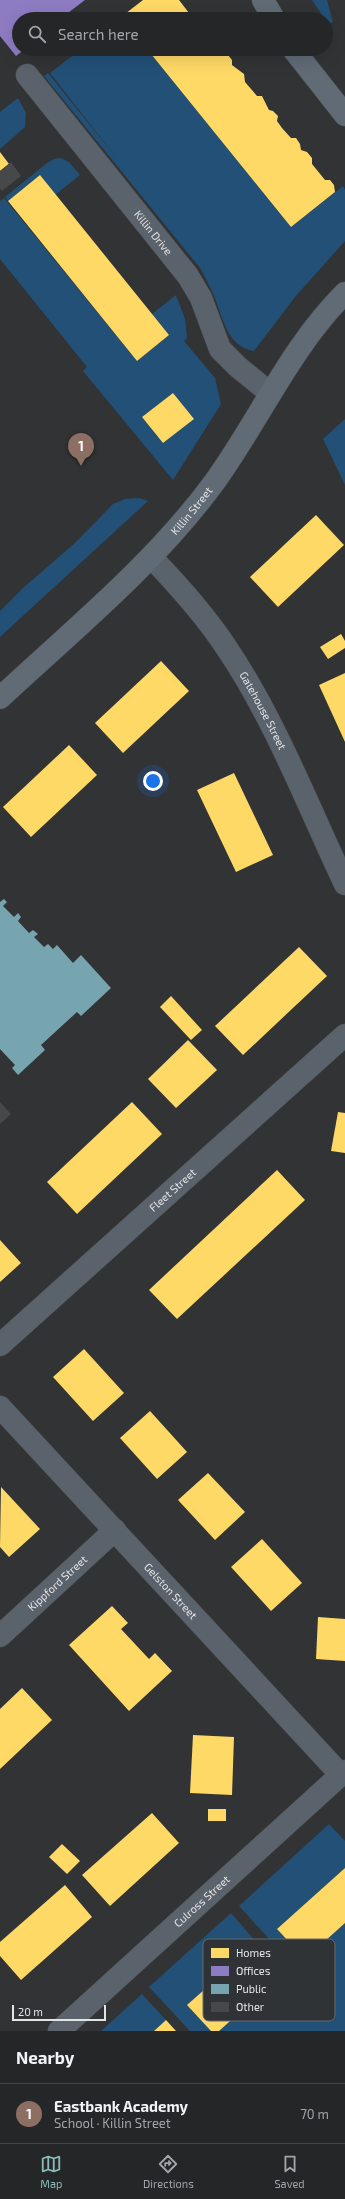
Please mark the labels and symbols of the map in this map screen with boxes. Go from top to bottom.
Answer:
street label: Killin Drive [132,207,176,257]
pin: 1 [68,433,94,466]
street label: Killin Street [168,484,215,537]
street label: Gatehouse Street [237,669,289,752]
your location [143,771,163,791]
street label: Fleet Street [146,1165,198,1214]
street label: Kippford Street [25,1552,89,1613]
street label: Gelston Street [142,1560,200,1621]
street label: Culross Street [171,1872,232,1929]
legend [203,1939,335,2021]
text: Homes [236,1946,271,1959]
text: Offices [236,1964,271,1977]
text: Public [236,1982,266,1995]
text: Other [236,2000,265,2013]
scale bar [12,2003,106,2022]

